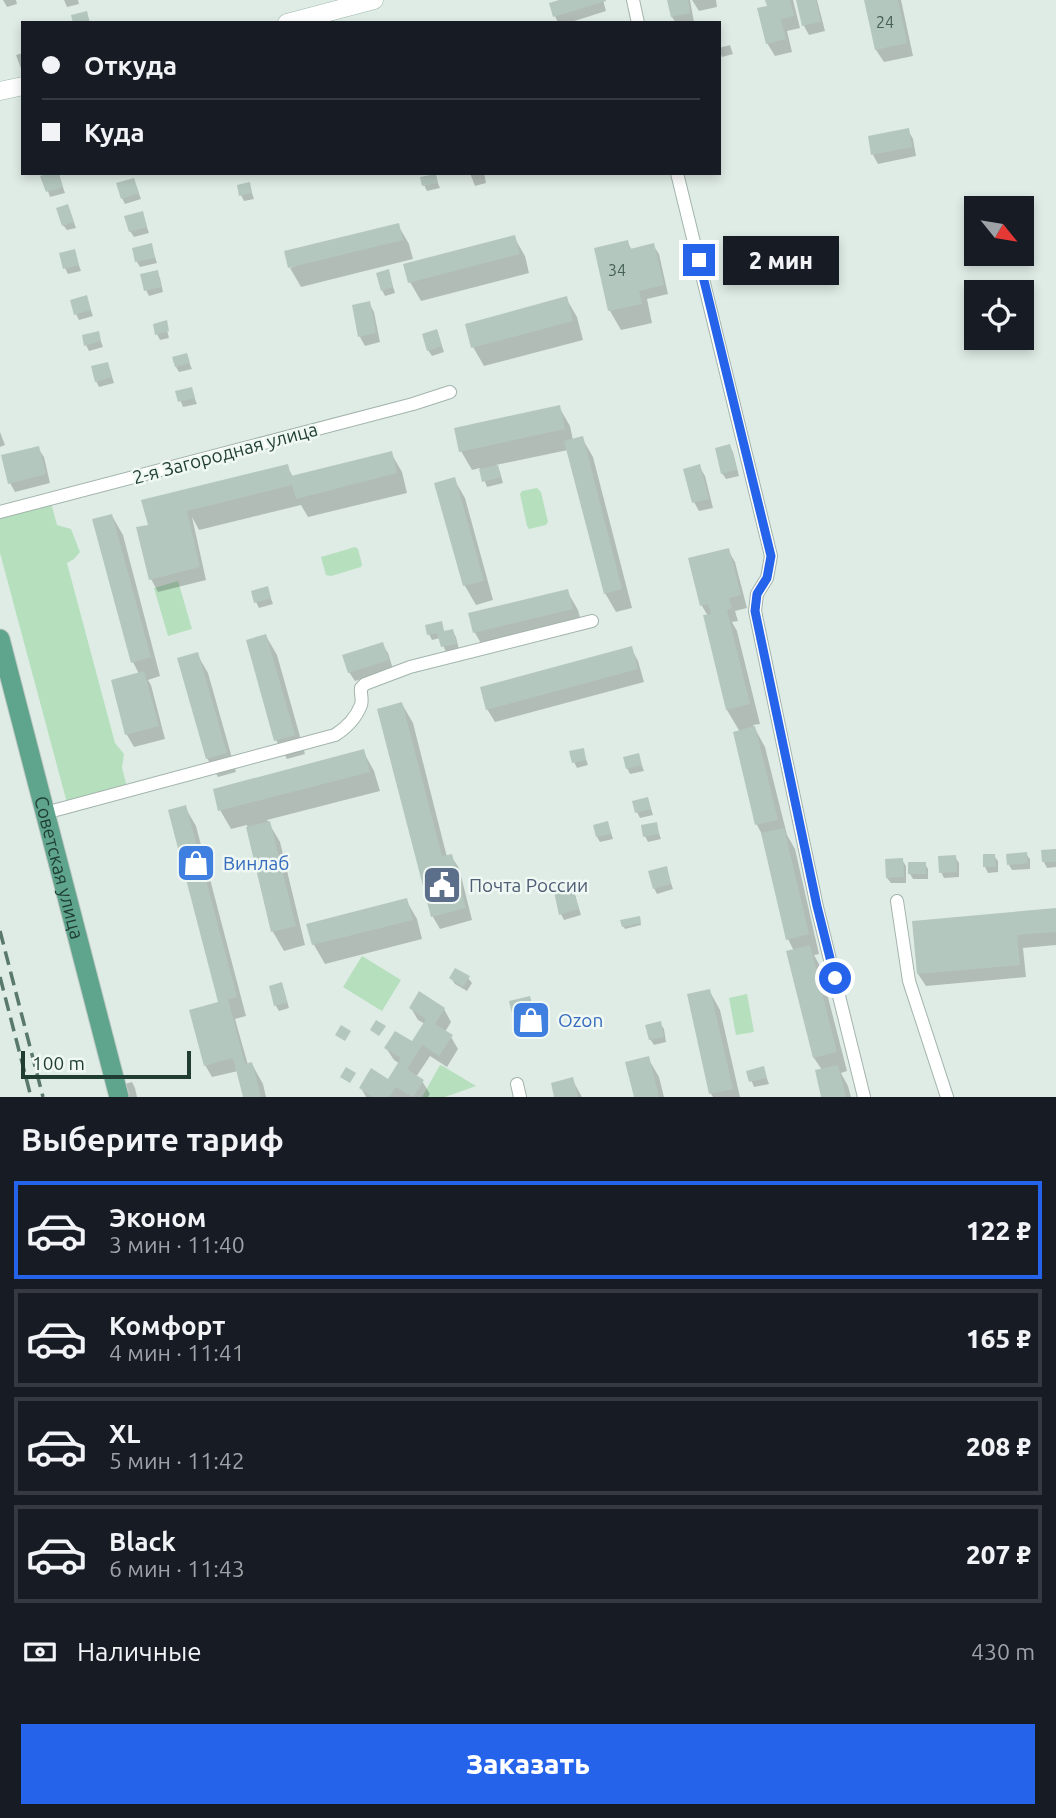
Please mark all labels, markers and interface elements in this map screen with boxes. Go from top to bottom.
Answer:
house number: 24 [876,13,894,31]
text: Откуда [84,51,177,80]
text: Куда [84,118,145,147]
north arrow [964,196,1034,266]
map controls [964,196,1034,350]
callout: 2 мин [724,236,839,284]
route end [683,244,715,276]
text: 2 мин [749,248,813,273]
house number: 34 [608,261,626,279]
button: locate [964,280,1034,350]
street label: 2-я Загородная улица [130,418,320,488]
street label: Советская улица [30,793,89,941]
shop icon: Винлаб [175,842,217,884]
place label: Винлаб [223,852,289,874]
public building icon: Почта России [421,864,463,906]
place label: Почта России [469,874,588,896]
route start [819,962,851,994]
shop icon: Ozon [510,999,552,1041]
place label: Ozon [558,1009,603,1031]
scale bar [21,1048,191,1080]
text: 100 m [32,1052,85,1074]
text: Выберите тариф [21,1121,284,1157]
icon: car [25,1199,88,1262]
text: Эконом [109,1203,206,1232]
text: 122 ₽ [966,1216,1031,1245]
text: 3 мин · 11:40 [109,1232,245,1257]
icon: car [25,1307,88,1370]
text: Комфорт [109,1311,225,1340]
text: 165 ₽ [966,1324,1031,1353]
text: 4 мин · 11:41 [109,1340,245,1365]
icon: car [25,1415,88,1478]
text: XL [109,1419,140,1448]
text: 208 ₽ [966,1432,1031,1461]
text: 5 мин · 11:42 [109,1448,245,1473]
icon: car [25,1523,88,1586]
text: Black [109,1527,176,1556]
text: 207 ₽ [966,1540,1031,1569]
text: 6 мин · 11:43 [109,1556,245,1581]
icon: cash [21,1633,59,1671]
text: Наличные [77,1637,202,1666]
text: 430 m [971,1639,1035,1664]
button: Заказать [21,1724,1035,1804]

